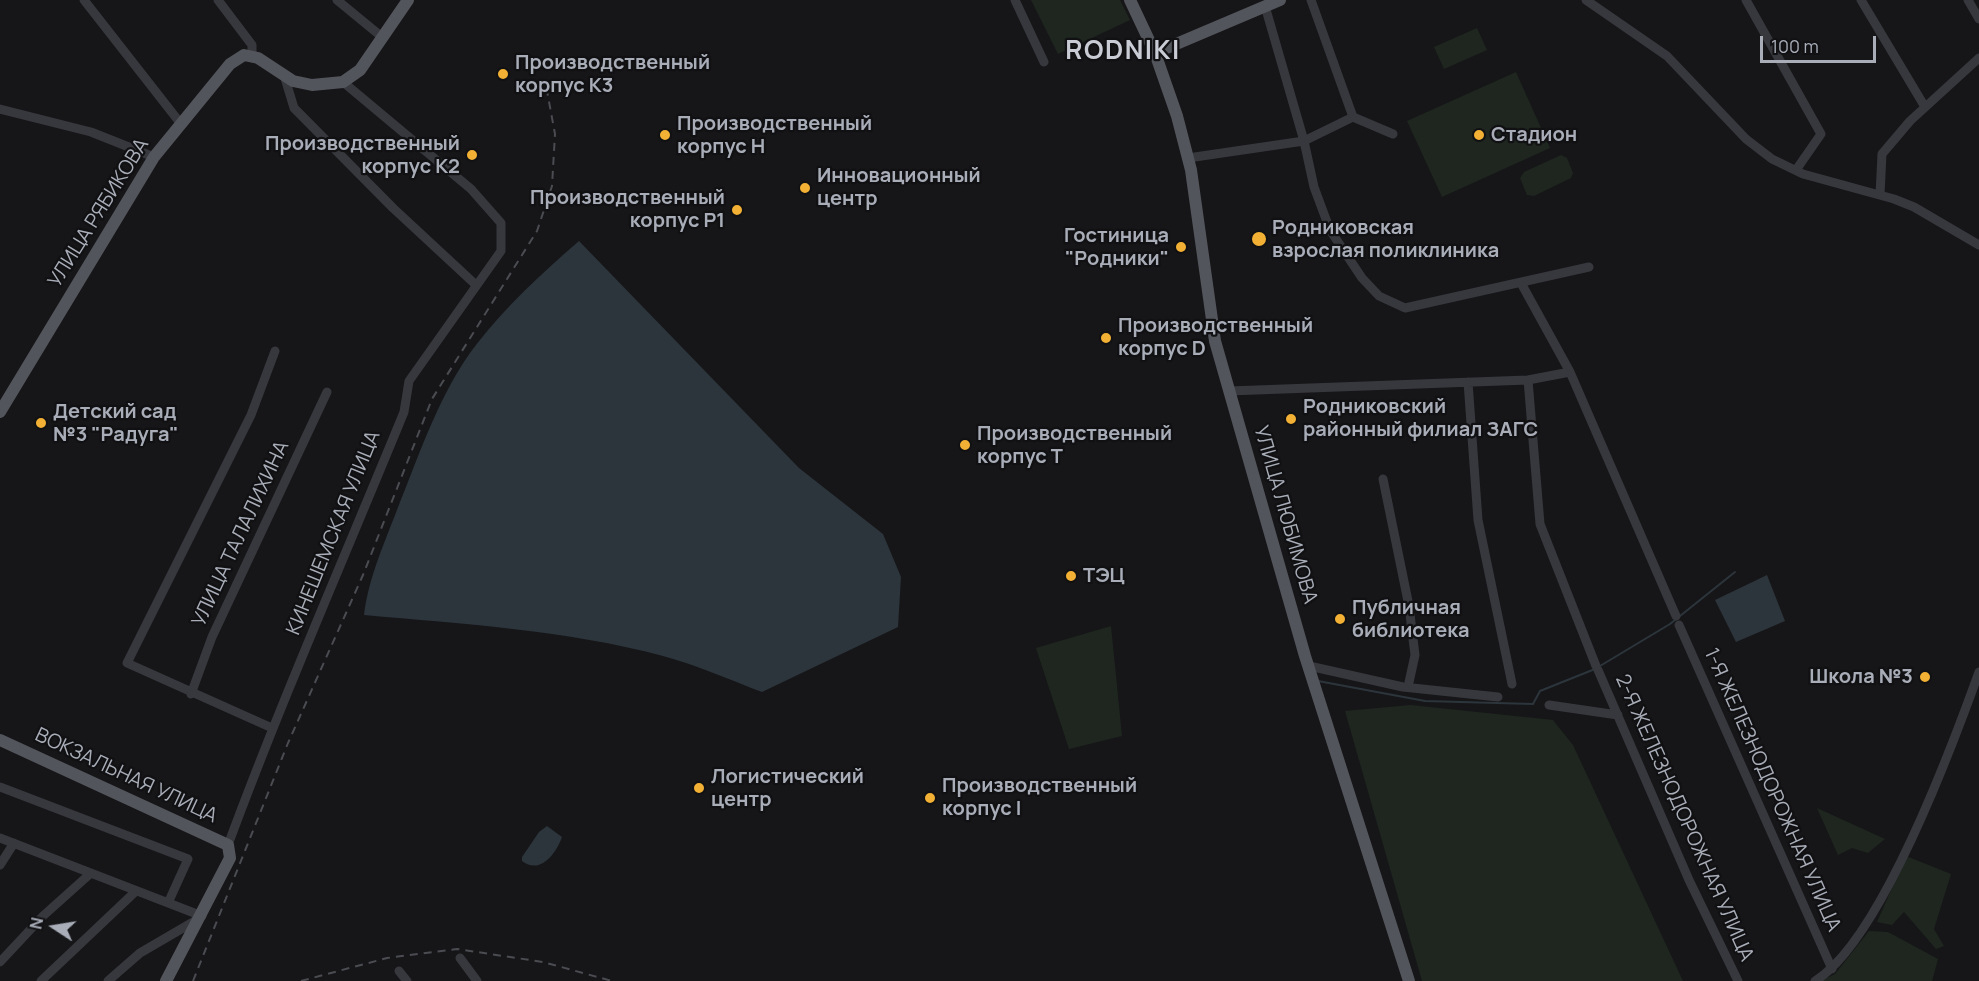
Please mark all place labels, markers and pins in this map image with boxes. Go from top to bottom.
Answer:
place label: Производственный корпус K3 [515,51,710,98]
marker: Производственный корпус K3 [496,67,510,81]
place label: Производственный корпус H [677,112,872,159]
place label: Стадион [1491,123,1577,147]
marker: Производственный корпус H [658,128,672,142]
marker: Стадион [1472,128,1486,142]
place label: Производственный корпус K2 [265,132,460,179]
marker: Производственный корпус K2 [465,148,479,162]
place label: Инновационный центр [817,164,981,211]
marker: Инновационный центр [798,181,812,195]
place label: Производственный корпус P1 [530,186,725,233]
marker: Производственный корпус P1 [730,203,744,217]
place label: Родниковская взрослая поликлиника [1272,216,1499,263]
place label: Гостиница "Родники" [1064,224,1169,271]
marker: Родниковская взрослая поликлиника [1250,230,1268,248]
marker: Гостиница "Родники" [1174,240,1188,254]
place label: Производственный корпус D [1118,314,1313,361]
marker: Производственный корпус D [1099,331,1113,345]
place label: Родниковский районный филиал ЗАГС [1303,395,1538,442]
place label: Детский сад №3 "Радуга" [53,400,179,447]
marker: Родниковский районный филиал ЗАГС [1284,412,1298,426]
marker: Детский сад №3 "Радуга" [34,416,48,430]
place label: Производственный корпус T [977,422,1172,469]
marker: Производственный корпус T [958,438,972,452]
place label: ТЭЦ [1083,564,1125,588]
marker: ТЭЦ [1064,569,1078,583]
place label: Публичная библиотека [1352,596,1469,643]
marker: Публичная библиотека [1333,612,1347,626]
place label: Школа №3 [1809,665,1913,689]
marker: Школа №3 [1918,670,1932,684]
place label: Логистический центр [711,765,864,812]
place label: Производственный корпус I [942,774,1137,821]
marker: Логистический центр [692,781,706,795]
marker: Производственный корпус I [923,791,937,805]

